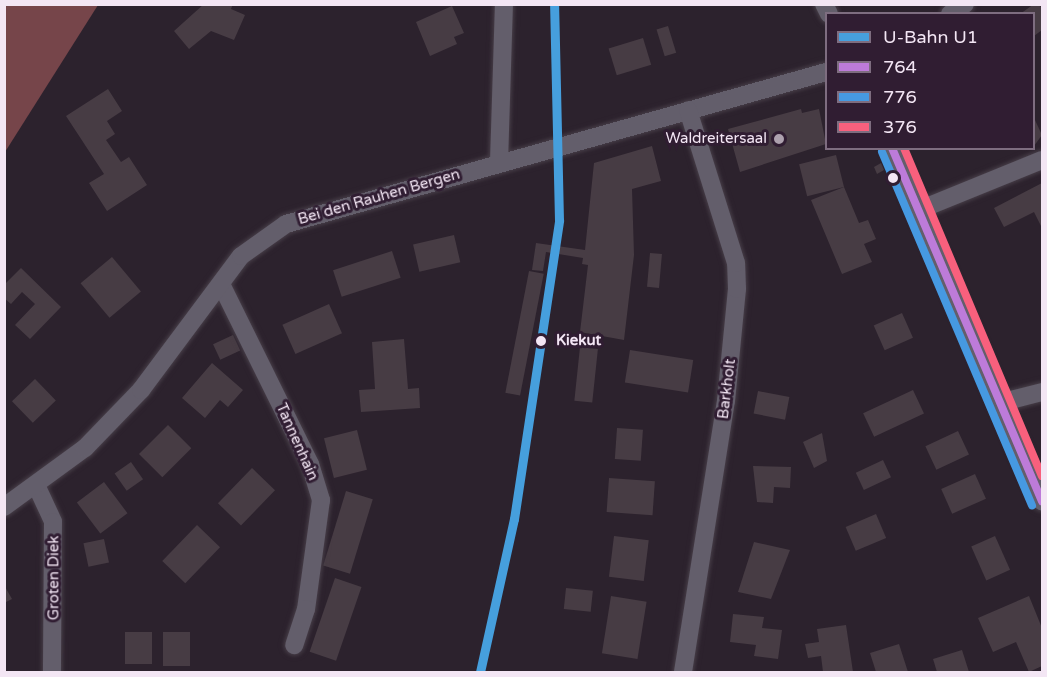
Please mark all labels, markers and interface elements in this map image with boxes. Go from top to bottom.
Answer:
legend [825,12,1035,150]
text: U-Bahn U1 [883,26,978,48]
text: 764 [883,56,917,78]
text: 776 [883,86,917,108]
text: 376 [883,116,917,138]
place label: Waldreitersaal [665,130,767,148]
marker: Waldreitersaal [772,132,786,146]
street label: Bei den Rauhen Bergen [296,165,462,229]
unlabelled marker [887,172,899,184]
marker: Kiekut [531,331,551,351]
place label: Kiekut [556,332,601,350]
street label: Barkholt [714,358,740,420]
street label: Tannenhain [272,401,322,483]
street label: Groten Diek [45,536,63,620]

